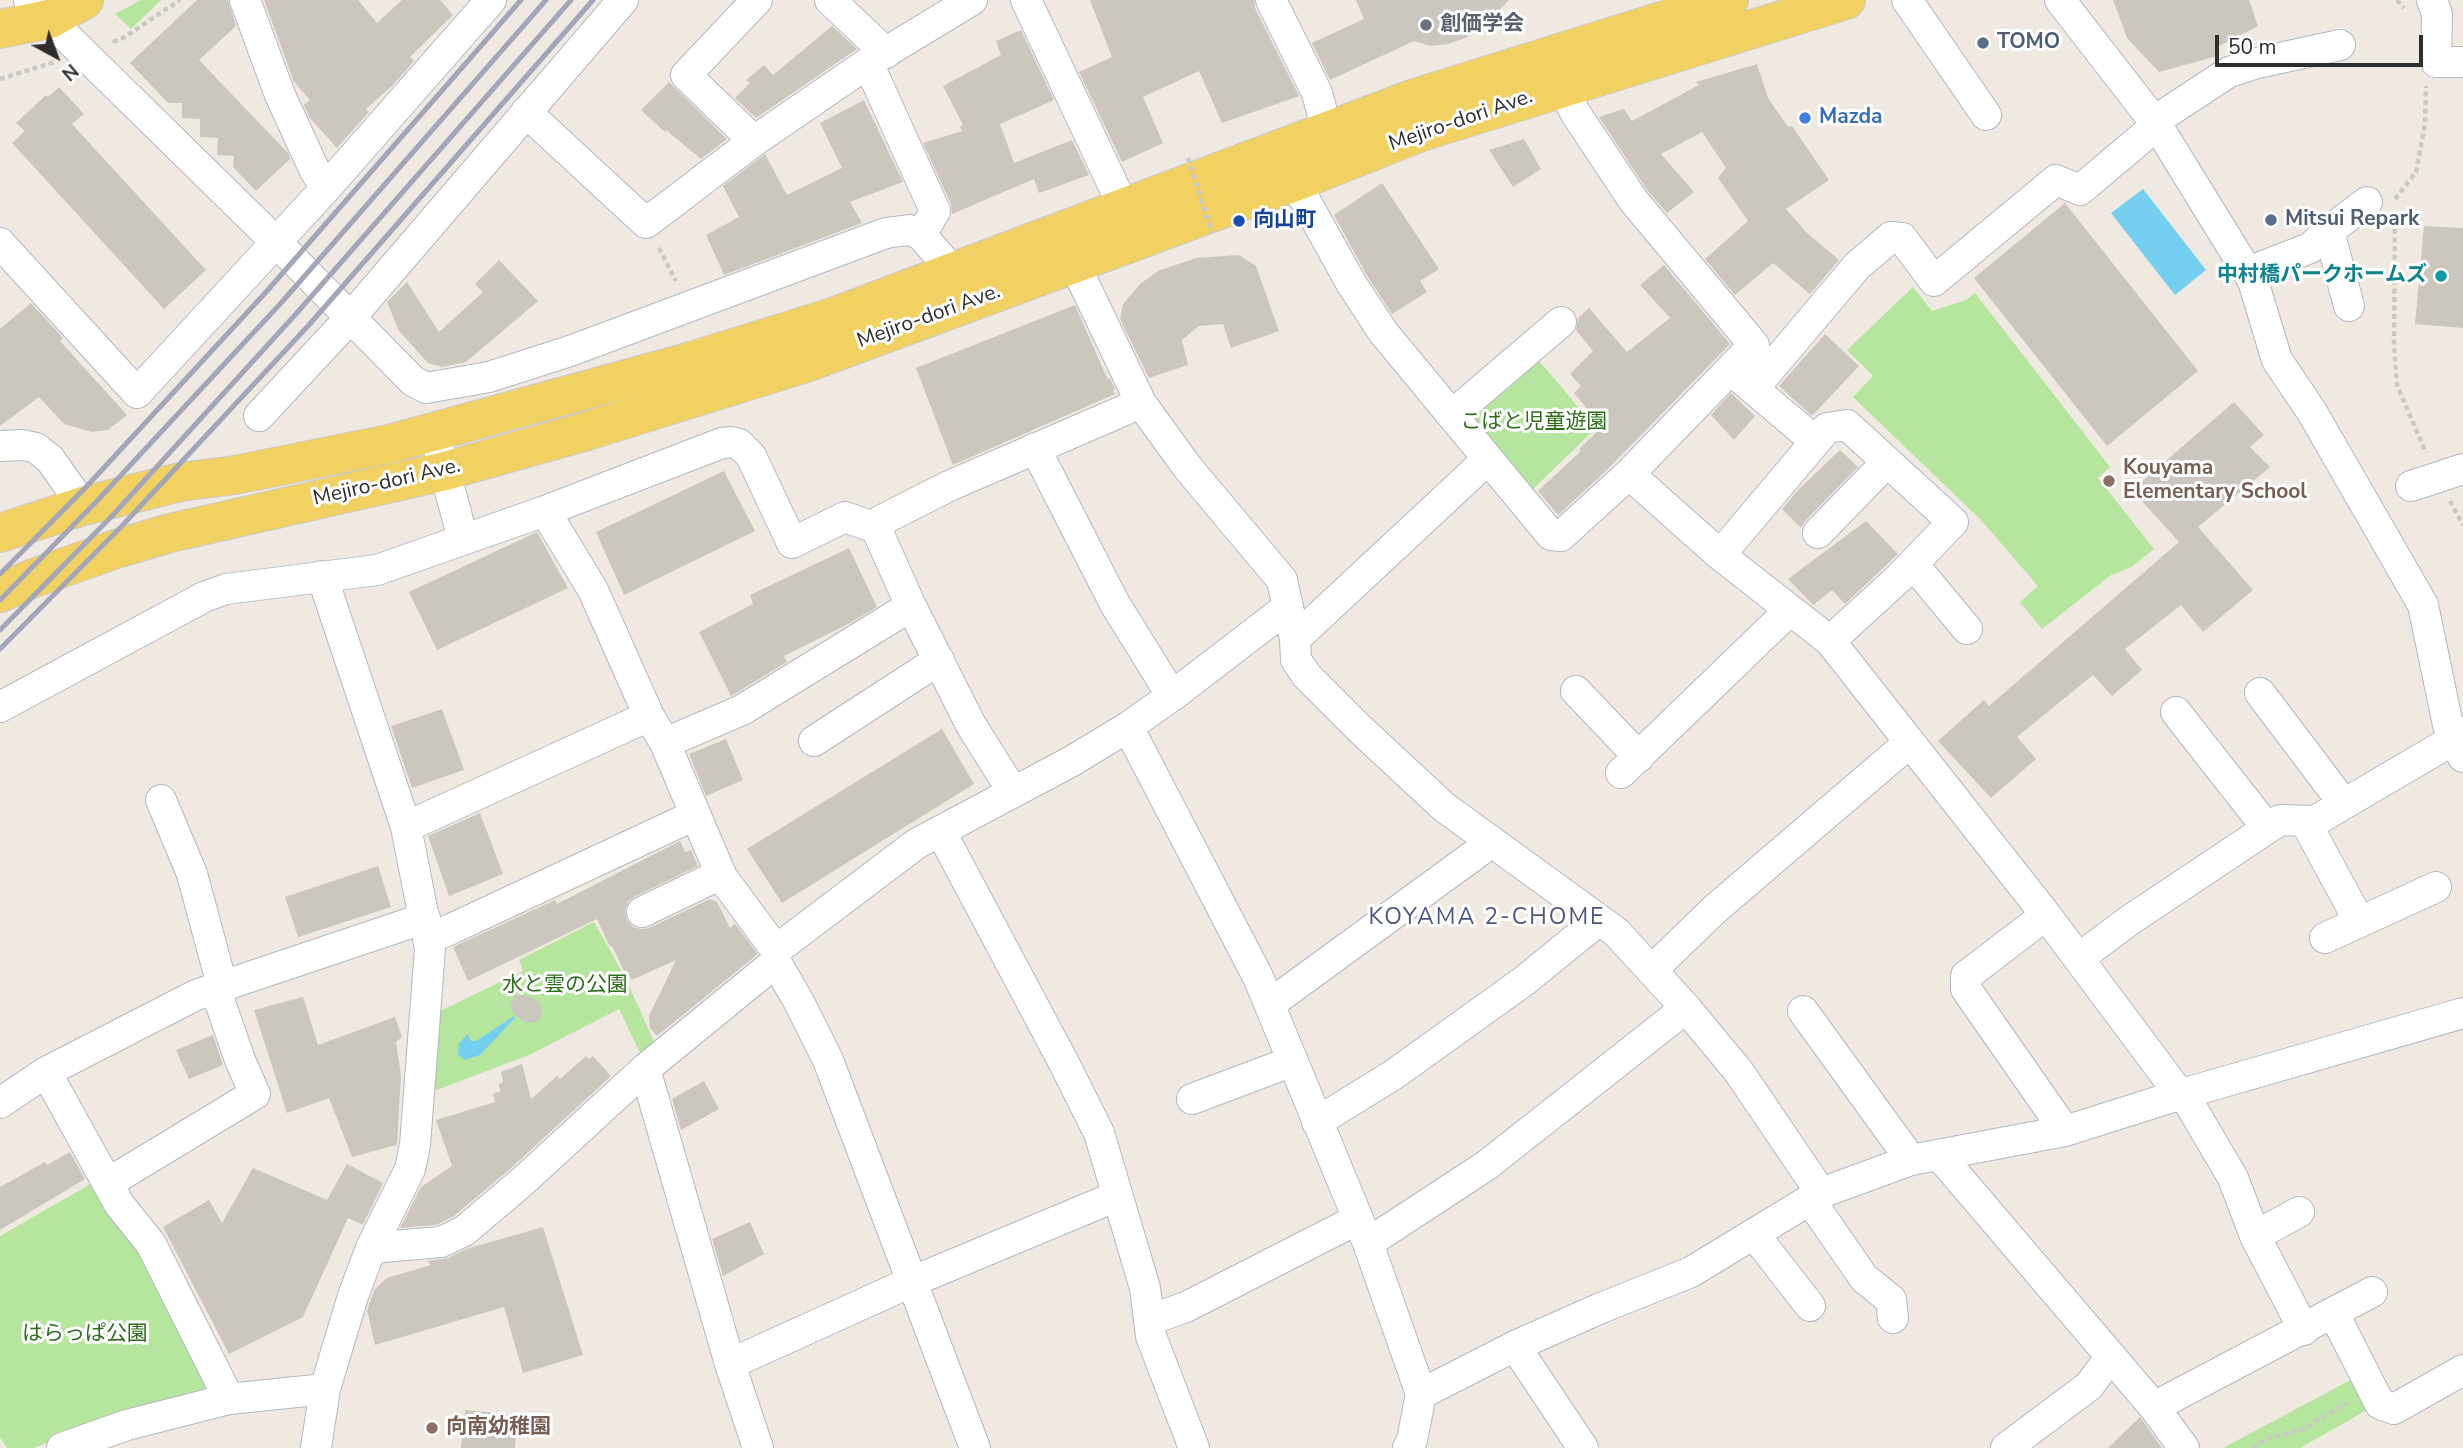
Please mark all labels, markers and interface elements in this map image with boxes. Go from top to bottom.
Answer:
place label: 創価学会 [1440,12,1524,38]
marker: 創価学会 [1418,17,1434,33]
north arrow [21,21,91,91]
scale bar [2218,21,2426,65]
place label: TOMO [1997,30,2060,56]
text: 50 m [2228,33,2277,61]
marker: TOMO [1975,35,1991,51]
text: N [56,57,84,86]
street label: Mejiro-dori Ave. [1386,85,1536,157]
place label: Mazda [1819,105,1883,131]
marker: Mazda [1797,110,1813,126]
place label: Mitsui Repark [2285,207,2419,233]
place label: 向山町 [1253,208,1316,234]
marker: Mitsui Repark [2263,212,2279,228]
marker: 向山町 [1231,213,1247,229]
place label: 中村橋パークホームズ [2217,263,2427,289]
marker: 中村橋パークホームズ [2433,268,2449,284]
street label: Mejiro-dori Ave. [854,279,1004,355]
park label: こばと児童遊園 [1461,410,1607,436]
street label: Mejiro-dori Ave. [311,454,463,512]
place label: Kouyama Elementary School [2123,456,2307,506]
marker: Kouyama Elementary School [2101,473,2117,489]
district label: KOYAMA 2-CHOME [1370,904,1604,932]
park label: 水と雲の公園 [502,973,628,999]
park label: はらっぱ公園 [22,1322,148,1348]
place label: 向南幼稚園 [446,1415,551,1441]
marker: 向南幼稚園 [424,1420,440,1436]

